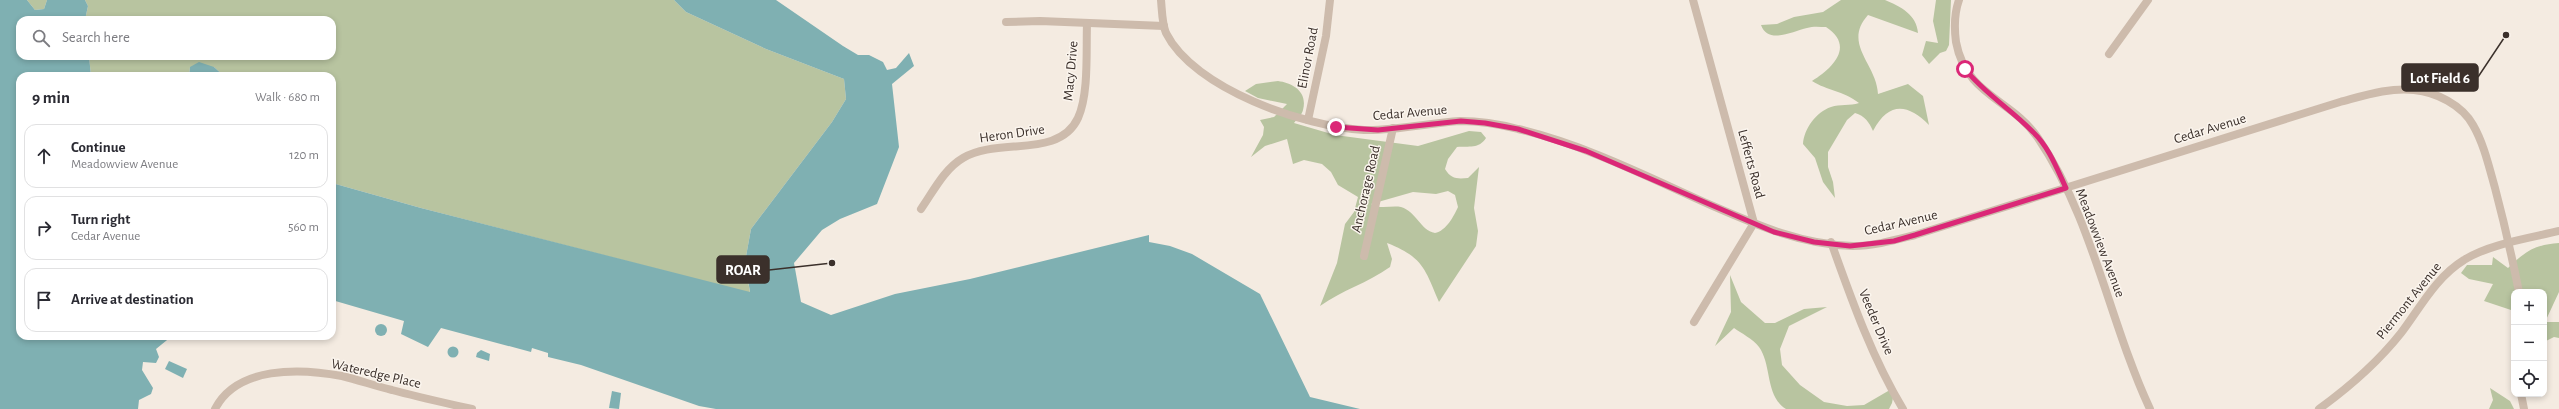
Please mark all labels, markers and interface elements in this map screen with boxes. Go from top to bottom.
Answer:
search box [16,16,336,60]
street label: Elinor Road [1295,26,1321,90]
icon: search [30,27,52,49]
text: Search here [62,30,130,45]
street label: Macy Drive [1061,40,1081,102]
route start [1956,60,1974,78]
callout: Lot Field 6 [2402,64,2478,91]
text: Lot Field 6 [2410,71,2470,86]
text: 9 min [32,89,70,106]
text: Walk · 680 m [255,91,320,104]
street label: Cedar Avenue [1372,103,1448,123]
street label: Cedar Avenue [2172,111,2248,147]
route end [1327,118,1345,136]
street label: Heron Drive [979,122,1045,146]
street label: Lefferts Road [1735,128,1767,200]
text: Continue [71,140,126,155]
street label: Anchorage Road [1349,144,1383,234]
icon: ahead [33,145,55,167]
text: 120 m [289,149,319,162]
text: Meadowview Avenue [71,158,178,171]
street label: Meadowview Avenue [2073,187,2127,299]
street label: Cedar Avenue [1863,208,1939,238]
text: Turn right [71,212,130,227]
icon: right [33,217,55,239]
text: 560 m [288,221,319,234]
text: Cedar Avenue [71,230,140,243]
callout: ROAR [717,256,769,283]
street label: Piermont Avenue [2374,260,2444,342]
text: ROAR [725,263,761,278]
street label: Veeder Drive [1856,287,1896,357]
icon: arrive [33,289,55,311]
map controls [2511,289,2547,397]
button: + [2511,289,2547,325]
text: Arrive at destination [71,292,194,307]
button: − [2511,325,2547,361]
street label: Wateredge Place [330,357,422,391]
button: locate [2511,361,2547,397]

